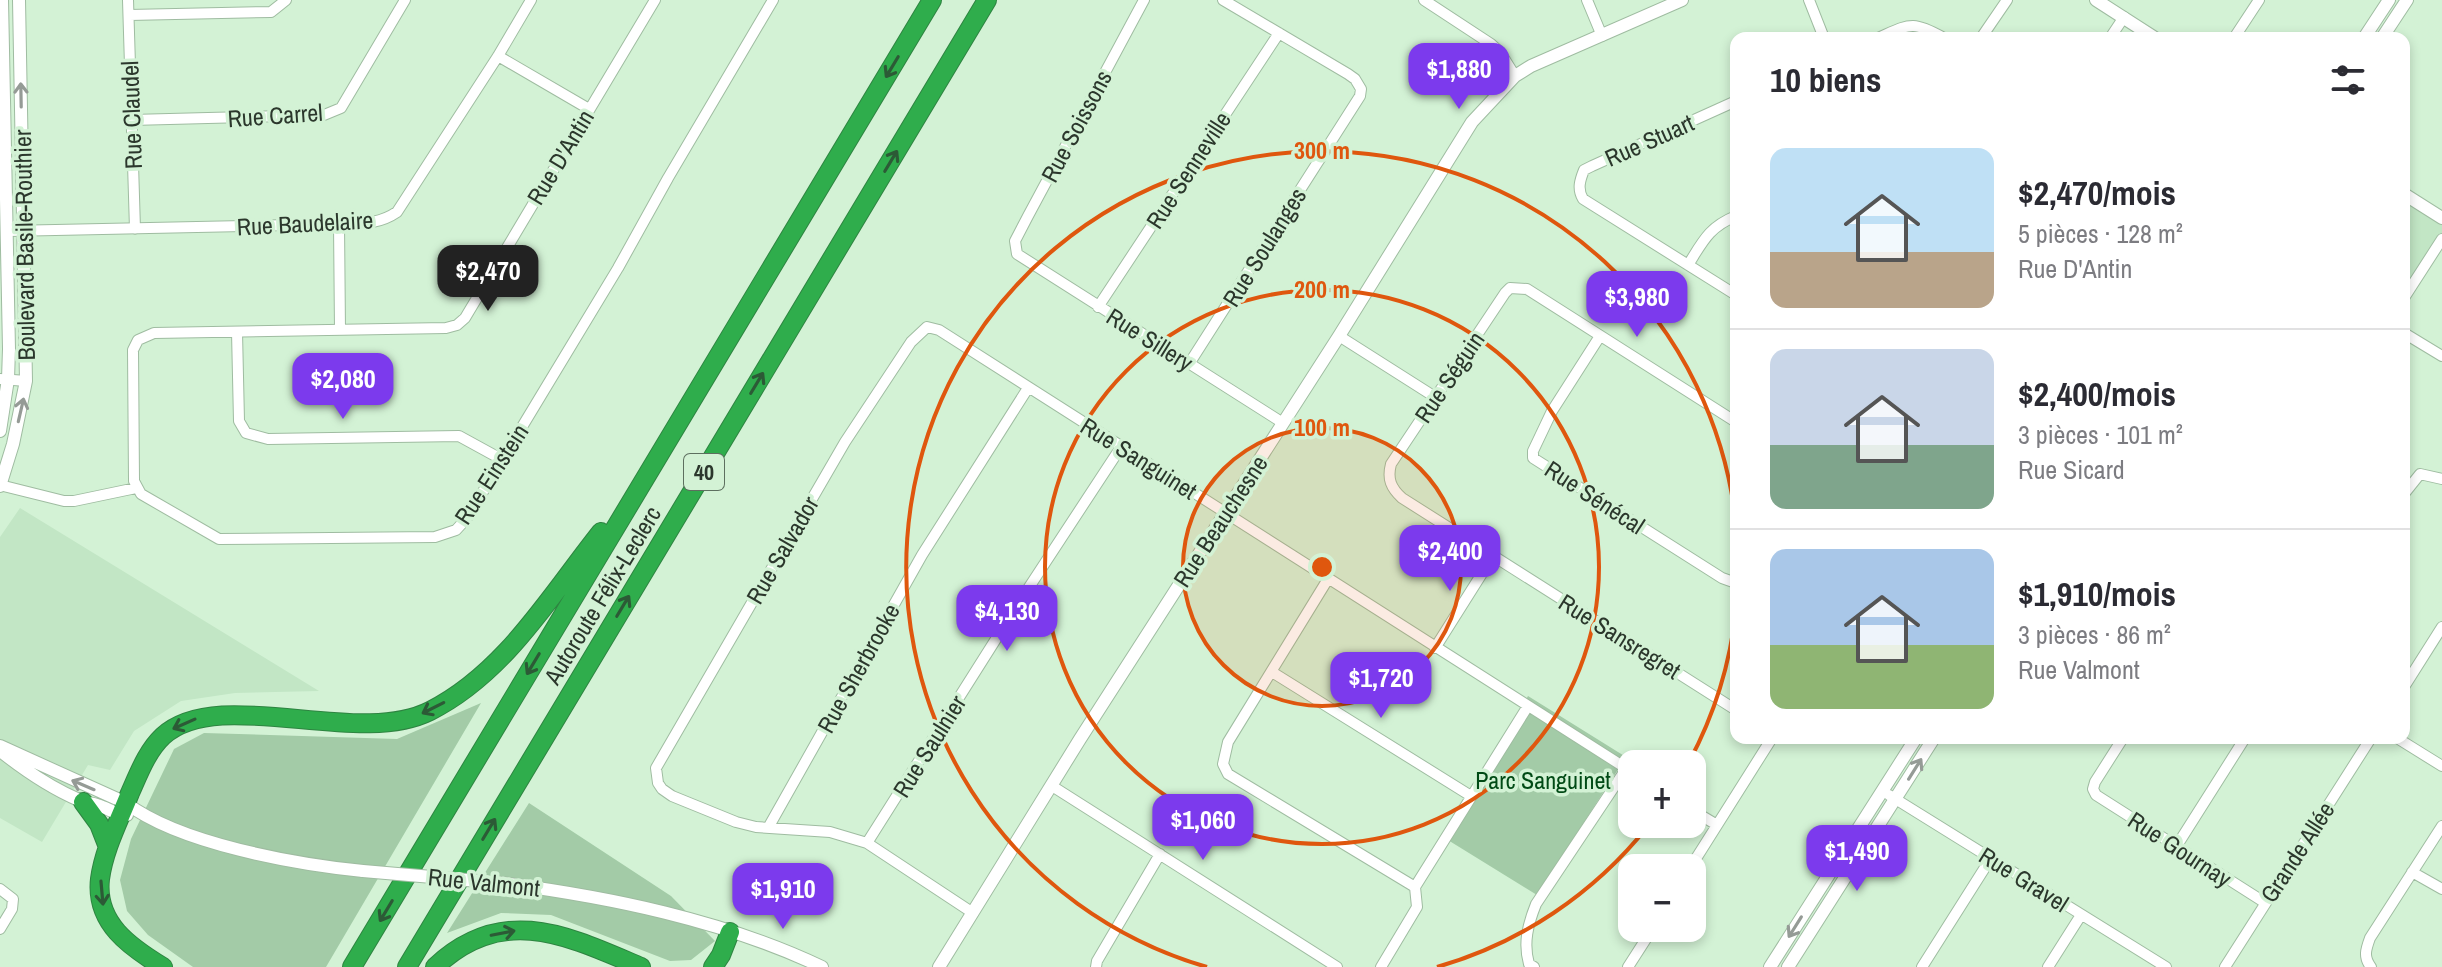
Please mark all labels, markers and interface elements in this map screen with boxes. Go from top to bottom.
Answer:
pin: $1,880 [1394,43,1524,111]
text: $1,880 [1426,51,1492,86]
one-way arrow [883,55,899,78]
text: 10 biens [1770,57,1882,103]
icon: filters [2326,58,2370,102]
street label: Rue Claudel [113,60,149,170]
street label: Rue Soissons [1033,64,1119,188]
one-way arrow [13,82,29,109]
street label: Rue Carrel [226,96,324,134]
street label: Rue D'Antin [519,104,601,210]
street label: Rue Senneville [1138,105,1238,235]
street label: Rue Stuart [1600,106,1699,174]
street label: Boulevard Basile-Routhier [6,129,42,361]
text: 300 m [1294,134,1350,166]
one-way arrow [883,150,899,173]
text: $2,470/mois [2018,170,2176,216]
icon: home [1834,180,1930,276]
street label: Rue Soulanges [1215,181,1313,313]
street label: Rue Baudelaire [236,203,374,243]
text: 5 pièces · 128 m² [2018,216,2183,251]
pin: $2,470 [423,245,553,313]
text: Rue D'Antin [2018,251,2132,286]
text: $2,470 [455,253,521,288]
pin: $3,980 [1572,271,1702,339]
text: 200 m [1294,273,1350,305]
text: $3,980 [1604,279,1670,314]
street label: Rue Sillery [1101,300,1199,378]
street label: Rue Séguin [1407,325,1491,429]
pin: $2,080 [278,353,408,421]
text: $2,080 [310,361,376,396]
text: $2,400/mois [2018,371,2176,417]
one-way arrow [749,372,765,395]
icon: home [1834,381,1930,477]
one-way arrow [14,398,29,423]
street label: Rue Sanguinet [1075,410,1204,507]
text: 100 m [1294,411,1350,443]
text: 3 pièces · 101 m² [2018,417,2183,452]
street label: Rue Einstein [447,418,535,530]
street label: Rue Beauchesne [1165,449,1275,593]
text: Rue Sicard [2018,452,2125,487]
street label: Rue Sénécal [1539,453,1651,541]
road number: 40 [684,454,724,490]
street label: Rue Salvador [738,490,826,610]
street label: Autoroute Félix-Leclerc [536,500,668,691]
pin: $2,400 [1385,525,1515,593]
text: $2,400 [1417,533,1483,568]
centre of rings [1308,553,1336,581]
text: $1,910/mois [2018,571,2176,617]
icon: home [1834,581,1930,677]
pin: $4,130 [942,585,1072,653]
street label: Rue Sansregret [1553,586,1687,686]
text: $4,130 [974,593,1040,628]
one-way arrow [615,595,631,618]
street label: Rue Sherbrooke [809,598,907,738]
text: 3 pièces · 86 m² [2018,617,2171,652]
one-way arrow [525,652,541,675]
pin: $1,720 [1316,652,1446,720]
text: Rue Valmont [2018,652,2140,687]
text: $1,720 [1348,660,1414,695]
street label: Rue Saulnier [885,688,973,803]
one-way arrow [422,701,446,717]
one-way arrow [172,717,196,732]
map controls [1618,750,1706,942]
button: + [1618,750,1706,838]
one-way arrow [1906,758,1923,780]
park label: Parc Sanguinet [1475,764,1611,796]
one-way arrow [71,776,95,791]
pin: $1,060 [1138,794,1268,862]
street label: Grande Allée [2253,796,2341,908]
text: $1,060 [1170,802,1236,837]
street label: Rue Gournay [2122,804,2238,894]
one-way arrow [481,818,497,841]
pin: $1,490 [1792,825,1922,893]
text: $1,490 [1824,833,1890,868]
street label: Rue Gravel [1973,839,2075,919]
button: − [1618,854,1706,942]
street label: Rue Valmont [426,860,542,904]
pin: $1,910 [718,863,848,931]
text: $1,910 [750,871,816,906]
one-way arrow [94,879,109,906]
one-way arrow [377,899,393,922]
one-way arrow [1786,916,1803,938]
one-way arrow [490,924,515,939]

